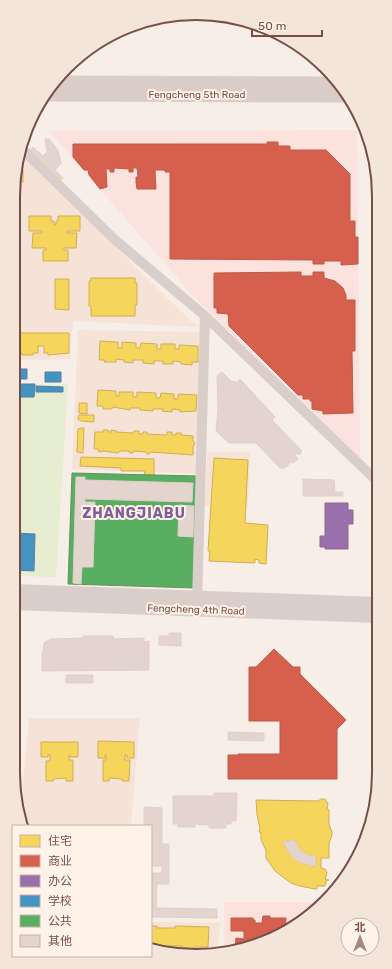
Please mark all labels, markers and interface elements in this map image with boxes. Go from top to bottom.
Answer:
scale bar [252,12,322,38]
text: 50 m [258,19,286,33]
street label: Fengcheng 5th Road [148,89,246,101]
district label: ZHANGJIABU [82,505,186,522]
street label: Fengcheng 4th Road [147,602,245,618]
legend [12,825,152,957]
text: 住宅 [48,834,72,848]
text: 商业 [48,854,72,868]
text: 办公 [48,874,72,888]
text: 学校 [48,894,72,908]
text: 公共 [48,914,72,928]
north arrow [340,917,380,957]
text: 北 [355,921,366,934]
text: 其他 [48,934,72,948]

